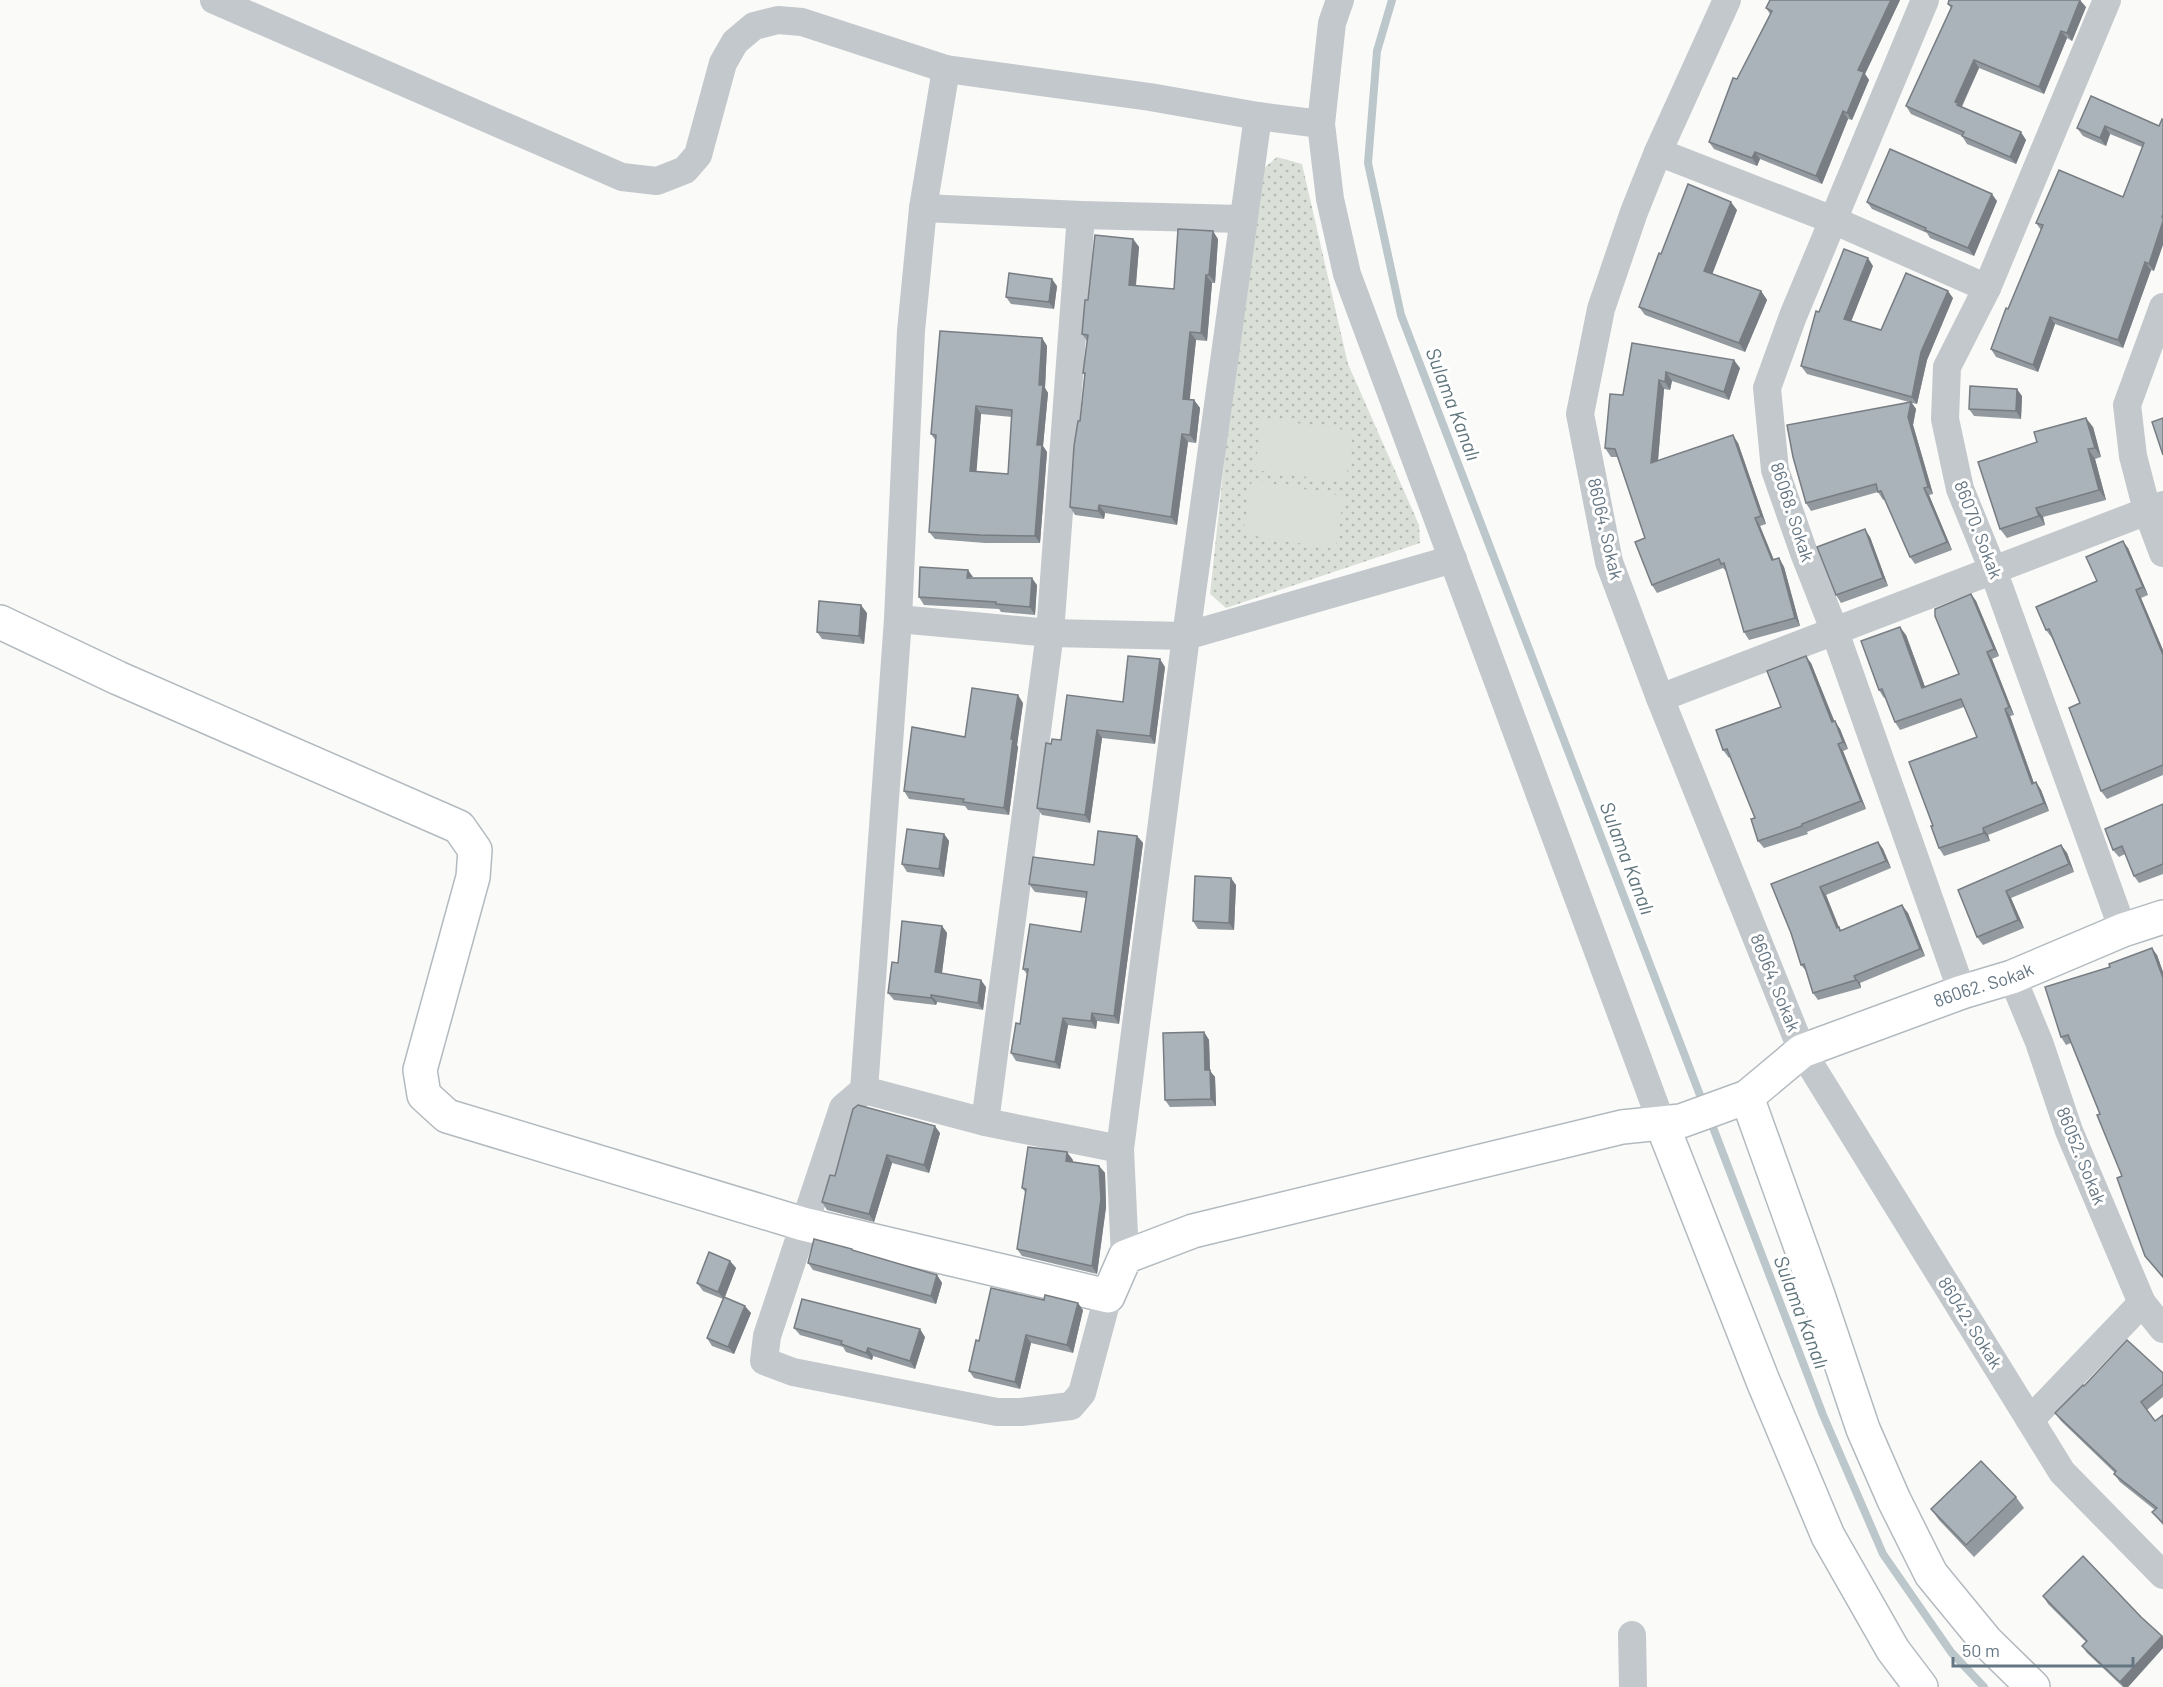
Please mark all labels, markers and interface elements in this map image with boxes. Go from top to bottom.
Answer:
water label: Sulama Kanalı [1421,344,1486,464]
street label: 86068. Sokak [1767,459,1819,564]
street label: 86064. Sokak [1584,476,1628,582]
street label: 86070. Sokak [1950,477,2008,582]
water label: Sulama Kanalı [1595,798,1660,918]
street label: 86064. Sokak [1746,930,1806,1035]
street label: 86062. Sokak [1930,957,2036,1012]
street label: 86052. Sokak [2052,1103,2112,1208]
water label: Sulama Kanalı [1769,1252,1834,1372]
street label: 86042. Sokak [1934,1272,2008,1373]
scale bar [1953,1630,2133,1668]
text: 50 m [1962,1639,2000,1661]

